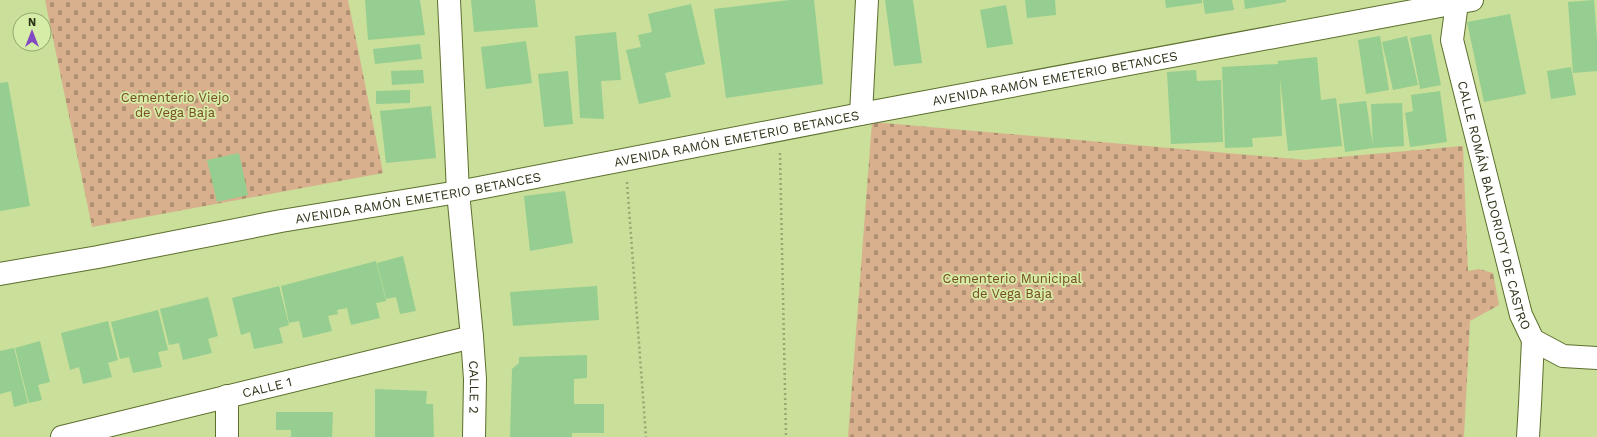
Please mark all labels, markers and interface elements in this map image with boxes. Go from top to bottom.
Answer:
north arrow [12,12,52,52]
text: N [28,16,36,29]
street label: AVENIDA RAMÓN EMETERIO BETANCES [931,48,1179,109]
street label: CALLE ROMÁN BALDORIOTY DE CASTRO [1455,79,1534,332]
park label: Cementerio Viejo de Vega Baja [121,90,229,120]
street label: AVENIDA RAMÓN EMETERIO BETANCES [613,108,860,170]
street label: AVENIDA RAMÓN EMETERIO BETANCES [294,169,542,227]
park label: Cementerio Municipal de Vega Baja [943,271,1081,301]
street label: CALLE 2 [466,360,482,414]
street label: CALLE 1 [241,374,293,401]

